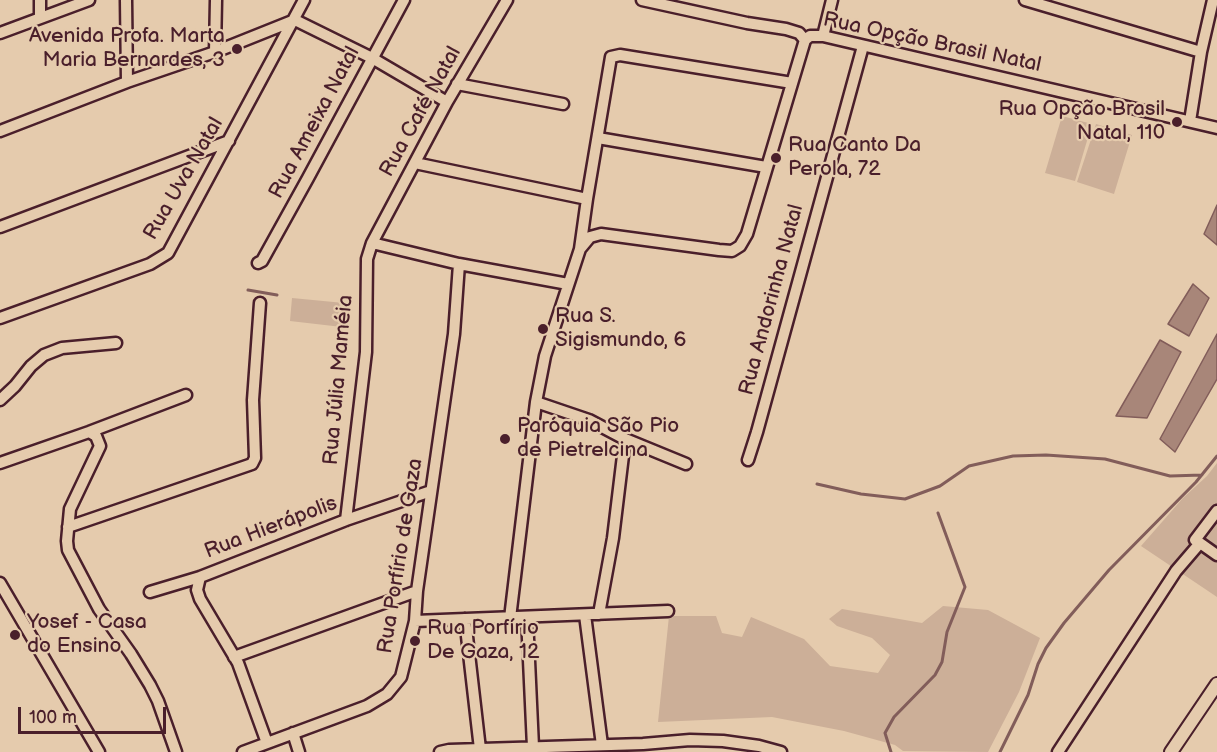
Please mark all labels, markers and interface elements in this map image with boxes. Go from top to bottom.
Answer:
street label: Rua Opção Brasil Natal [821,8,1043,78]
place label: Avenida Profa. Marta Maria Bernardes, 3 [29,24,225,74]
marker: Avenida Profa. Marta Maria Bernardes, 3 [230,42,244,56]
street label: Rua Café Natal [375,42,467,182]
street label: Rua Ameixa Natal [264,43,366,203]
place label: Rua Opção Brasil Natal, 110 [998,97,1165,147]
street label: Rua Uva Natal [139,113,229,245]
marker: Rua Opção Brasil Natal, 110 [1170,115,1184,129]
place label: Rua Canto Da Perola, 72 [788,133,921,183]
marker: Rua Canto Da Perola, 72 [769,151,783,165]
street label: Rua Andorinha Natal [734,202,810,398]
street label: Rua Júlia Maméia [319,294,359,466]
place label: Rua S. Sigismundo, 6 [555,304,686,354]
marker: Rua S. Sigismundo, 6 [536,322,550,336]
place label: Paróquia São Pio de Pietrelcina [517,414,679,464]
marker: Paróquia São Pio de Pietrelcina [498,432,512,446]
street label: Rua Porfírio de Gaza [373,457,429,655]
street label: Rua Hierápolis [201,491,341,565]
place label: Yosef - Casa do Ensino [27,610,147,660]
place label: Rua Porfírio De Gaza, 12 [427,616,539,666]
marker: Yosef - Casa do Ensino [8,628,22,642]
marker: Rua Porfírio De Gaza, 12 [408,634,422,648]
scale bar [21,695,170,733]
text: 100 m [29,707,77,728]

